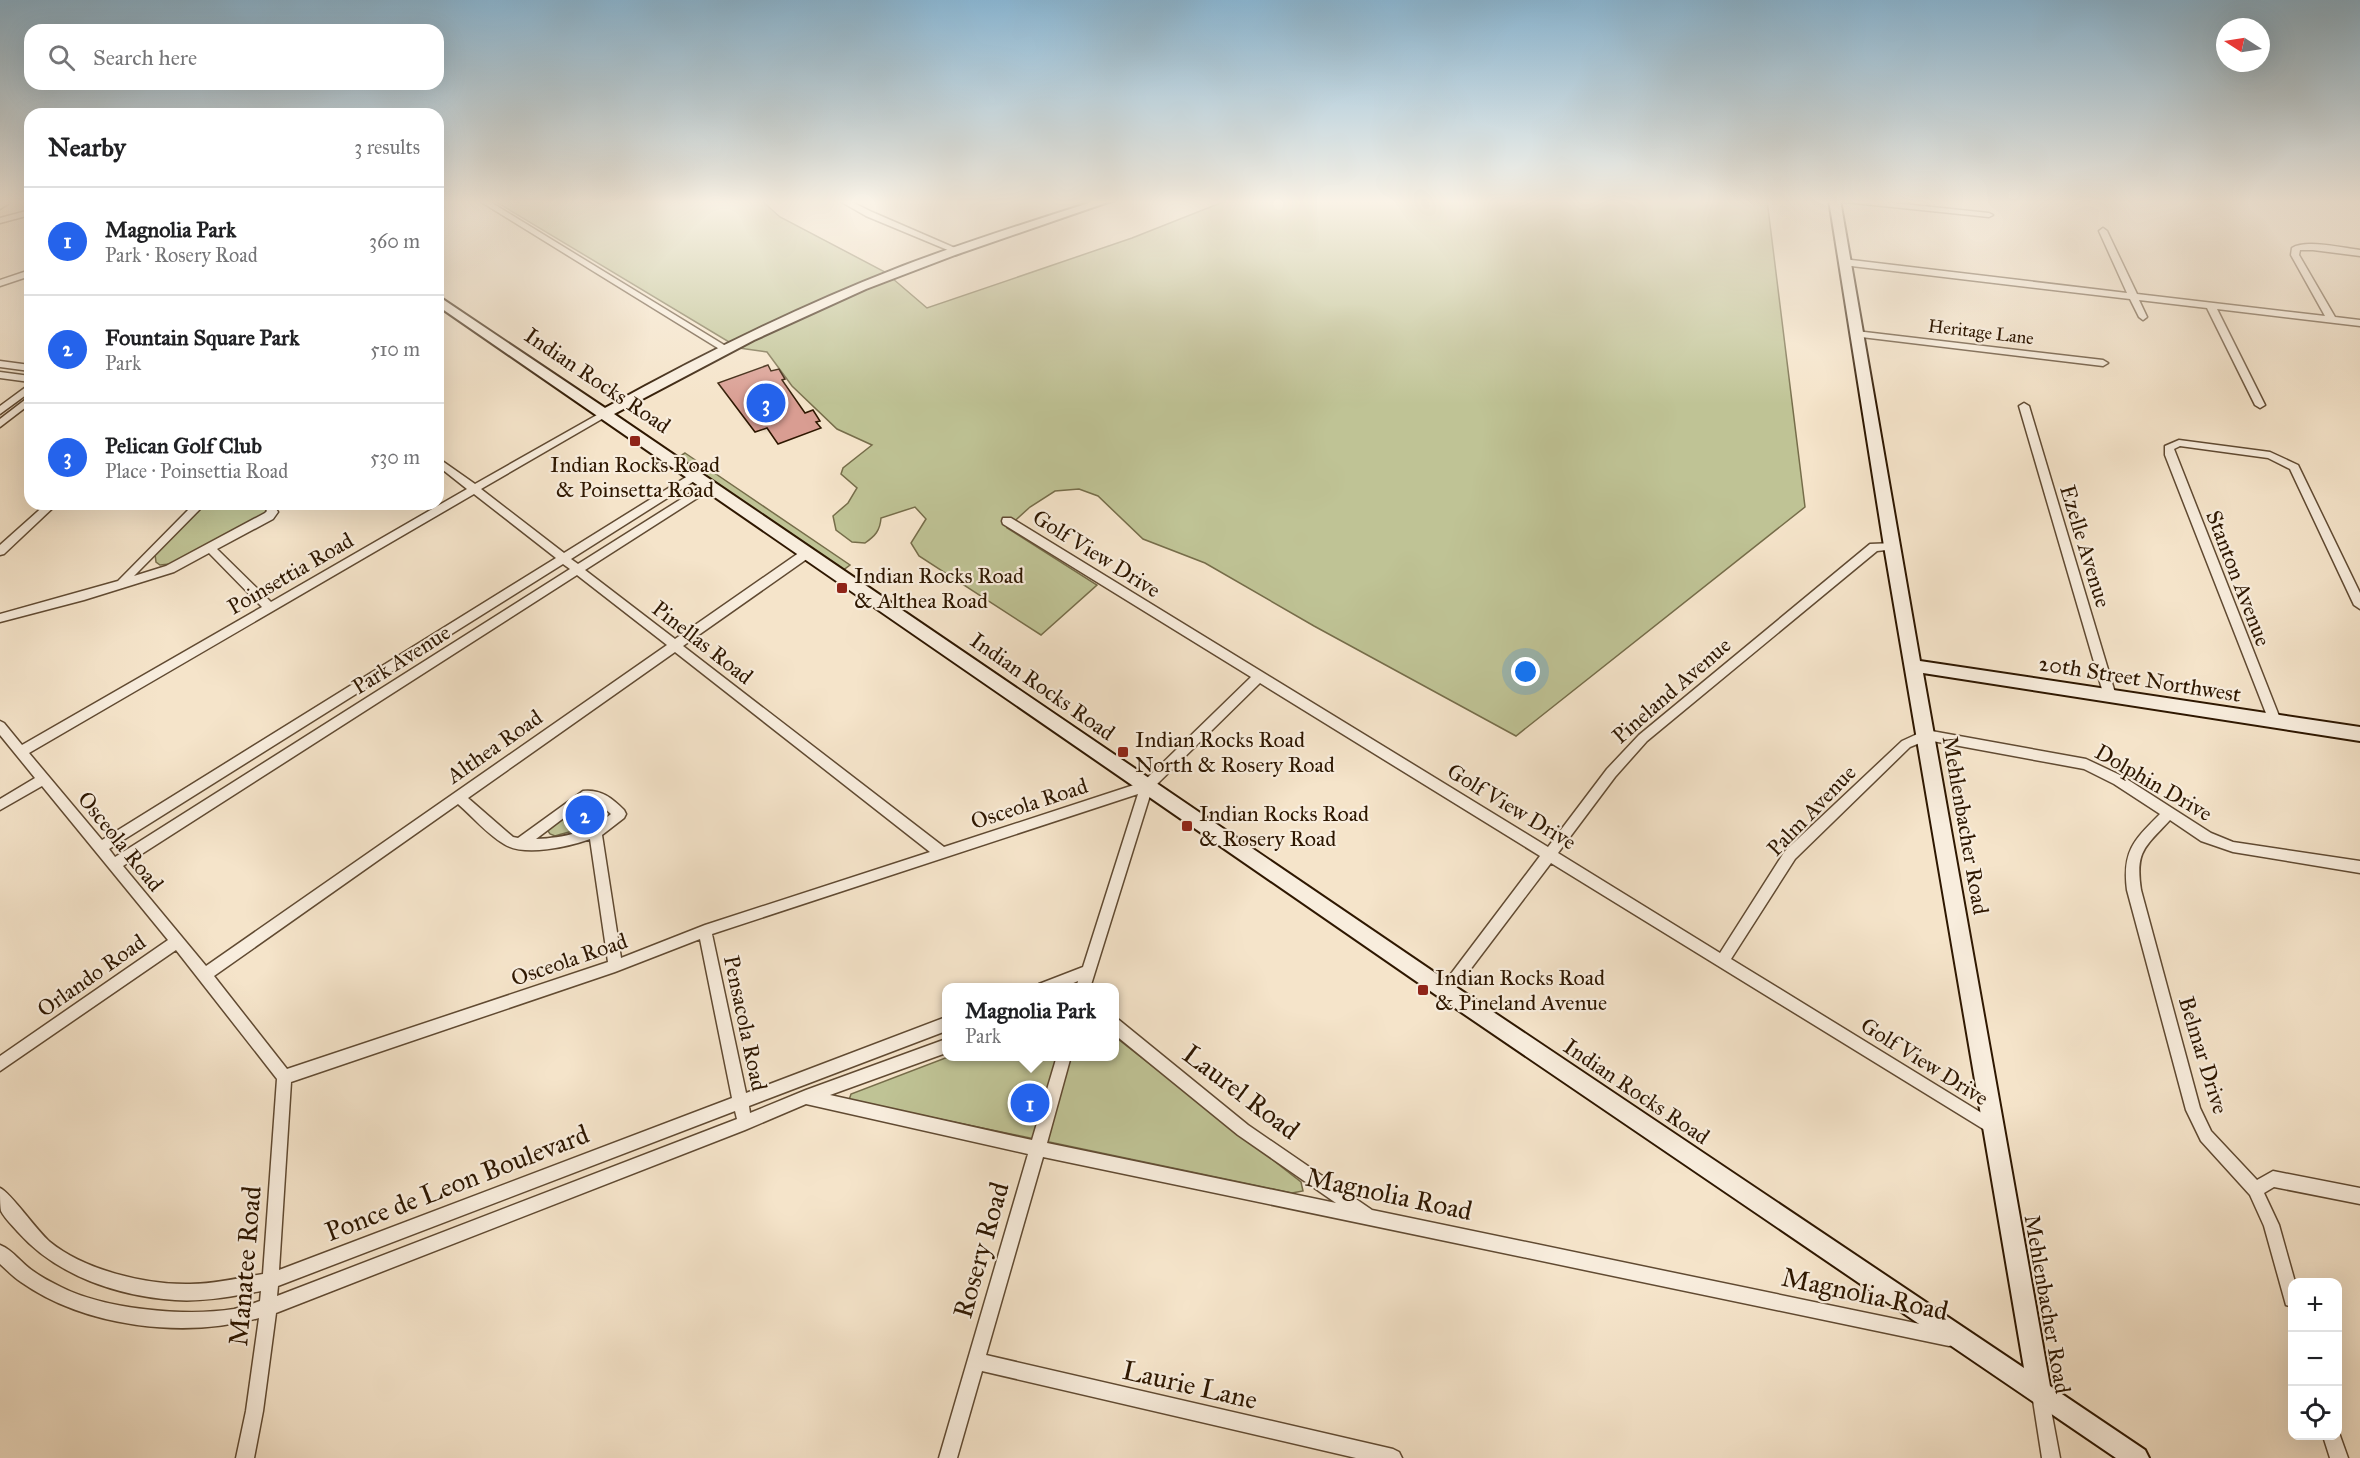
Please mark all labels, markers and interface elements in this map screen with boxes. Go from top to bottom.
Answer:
north arrow [2216,18,2270,72]
search box [24,24,444,90]
icon: search [45,41,78,74]
text: Search here [93,44,197,71]
text: Nearby [48,131,126,163]
text: 3 results [354,135,420,159]
text: Magnolia Park [105,216,236,243]
text: 1 [64,229,71,253]
text: 360 m [369,229,420,253]
text: Park · Rosery Road [105,243,258,267]
street label: Heritage Lane [1927,315,2035,350]
street label: Indian Rocks Road [520,322,676,439]
text: Fountain Square Park [105,324,299,351]
text: 2 [63,337,72,361]
text: 510 m [370,337,420,361]
text: Park [105,351,141,375]
pin: 3 [746,380,786,426]
text: Pelican Golf Club [105,432,262,459]
marker: Indian Rocks Road & Poinsetta Road [628,434,642,448]
text: 3 [64,445,72,469]
text: 530 m [370,445,420,469]
place label: Indian Rocks Road & Poinsetta Road [550,451,720,503]
text: Place · Poinsettia Road [105,459,288,483]
street label: Ezelle Avenue [2054,482,2117,611]
street label: Golf View Drive [1028,503,1166,603]
street label: Stanton Avenue [2200,506,2277,650]
street label: Poinsettia Road [222,526,358,620]
place label: Indian Rocks Road & Althea Road [854,562,1024,614]
marker: Indian Rocks Road & Althea Road [835,581,849,595]
street label: Pinellas Road [647,595,758,690]
street label: Park Avenue [347,619,455,700]
street label: Indian Rocks Road [965,627,1120,746]
street label: Pineland Avenue [1606,631,1736,749]
street label: 20th Street Northwest [2037,649,2243,708]
your location [1511,657,1540,686]
street label: Althea Road [440,704,547,790]
place label: Indian Rocks Road North & Rosery Road [1135,726,1335,778]
street label: Mehlenbacher Road [1936,734,1995,917]
street label: Dolphin Drive [2090,738,2217,827]
marker: Indian Rocks Road North & Rosery Road [1116,745,1130,759]
street label: Golf View Drive [1442,757,1581,856]
street label: Palm Avenue [1761,759,1862,862]
street label: Osceola Road [967,772,1091,835]
street label: Osceola Road [72,786,169,897]
pin: 2 [566,792,604,838]
place label: Indian Rocks Road & Rosery Road [1199,800,1369,852]
marker: Indian Rocks Road & Rosery Road [1180,819,1194,833]
street label: Osceola Road [507,927,631,992]
street label: Orlando Road [32,928,151,1023]
street label: Pensacola Road [718,953,773,1093]
place label: Indian Rocks Road & Pineland Avenue [1435,964,1607,1016]
popup [942,983,1119,1061]
marker: Indian Rocks Road & Pineland Avenue [1416,983,1430,997]
street label: Belmar Drive [2173,993,2234,1117]
text: Magnolia Park [965,997,1096,1024]
street label: Golf View Drive [1856,1011,1994,1111]
text: Park [965,1024,1001,1048]
street label: Indian Rocks Road [1559,1033,1715,1150]
street label: Laurel Road [1176,1037,1307,1146]
pin: 1 [1010,1080,1050,1126]
street label: Ponce de Leon Boulevard [320,1117,594,1248]
street label: Magnolia Road [1303,1160,1476,1228]
street label: Rosery Road [945,1178,1016,1322]
street label: Manatee Road [221,1184,268,1347]
street label: Mehlenbacher Road [2018,1213,2077,1396]
street label: Magnolia Road [1779,1260,1952,1328]
map controls [2288,1278,2342,1440]
button: + [2288,1278,2342,1332]
button: − [2288,1332,2342,1386]
street label: Laurie Lane [1119,1353,1261,1416]
button: locate [2288,1386,2342,1440]

